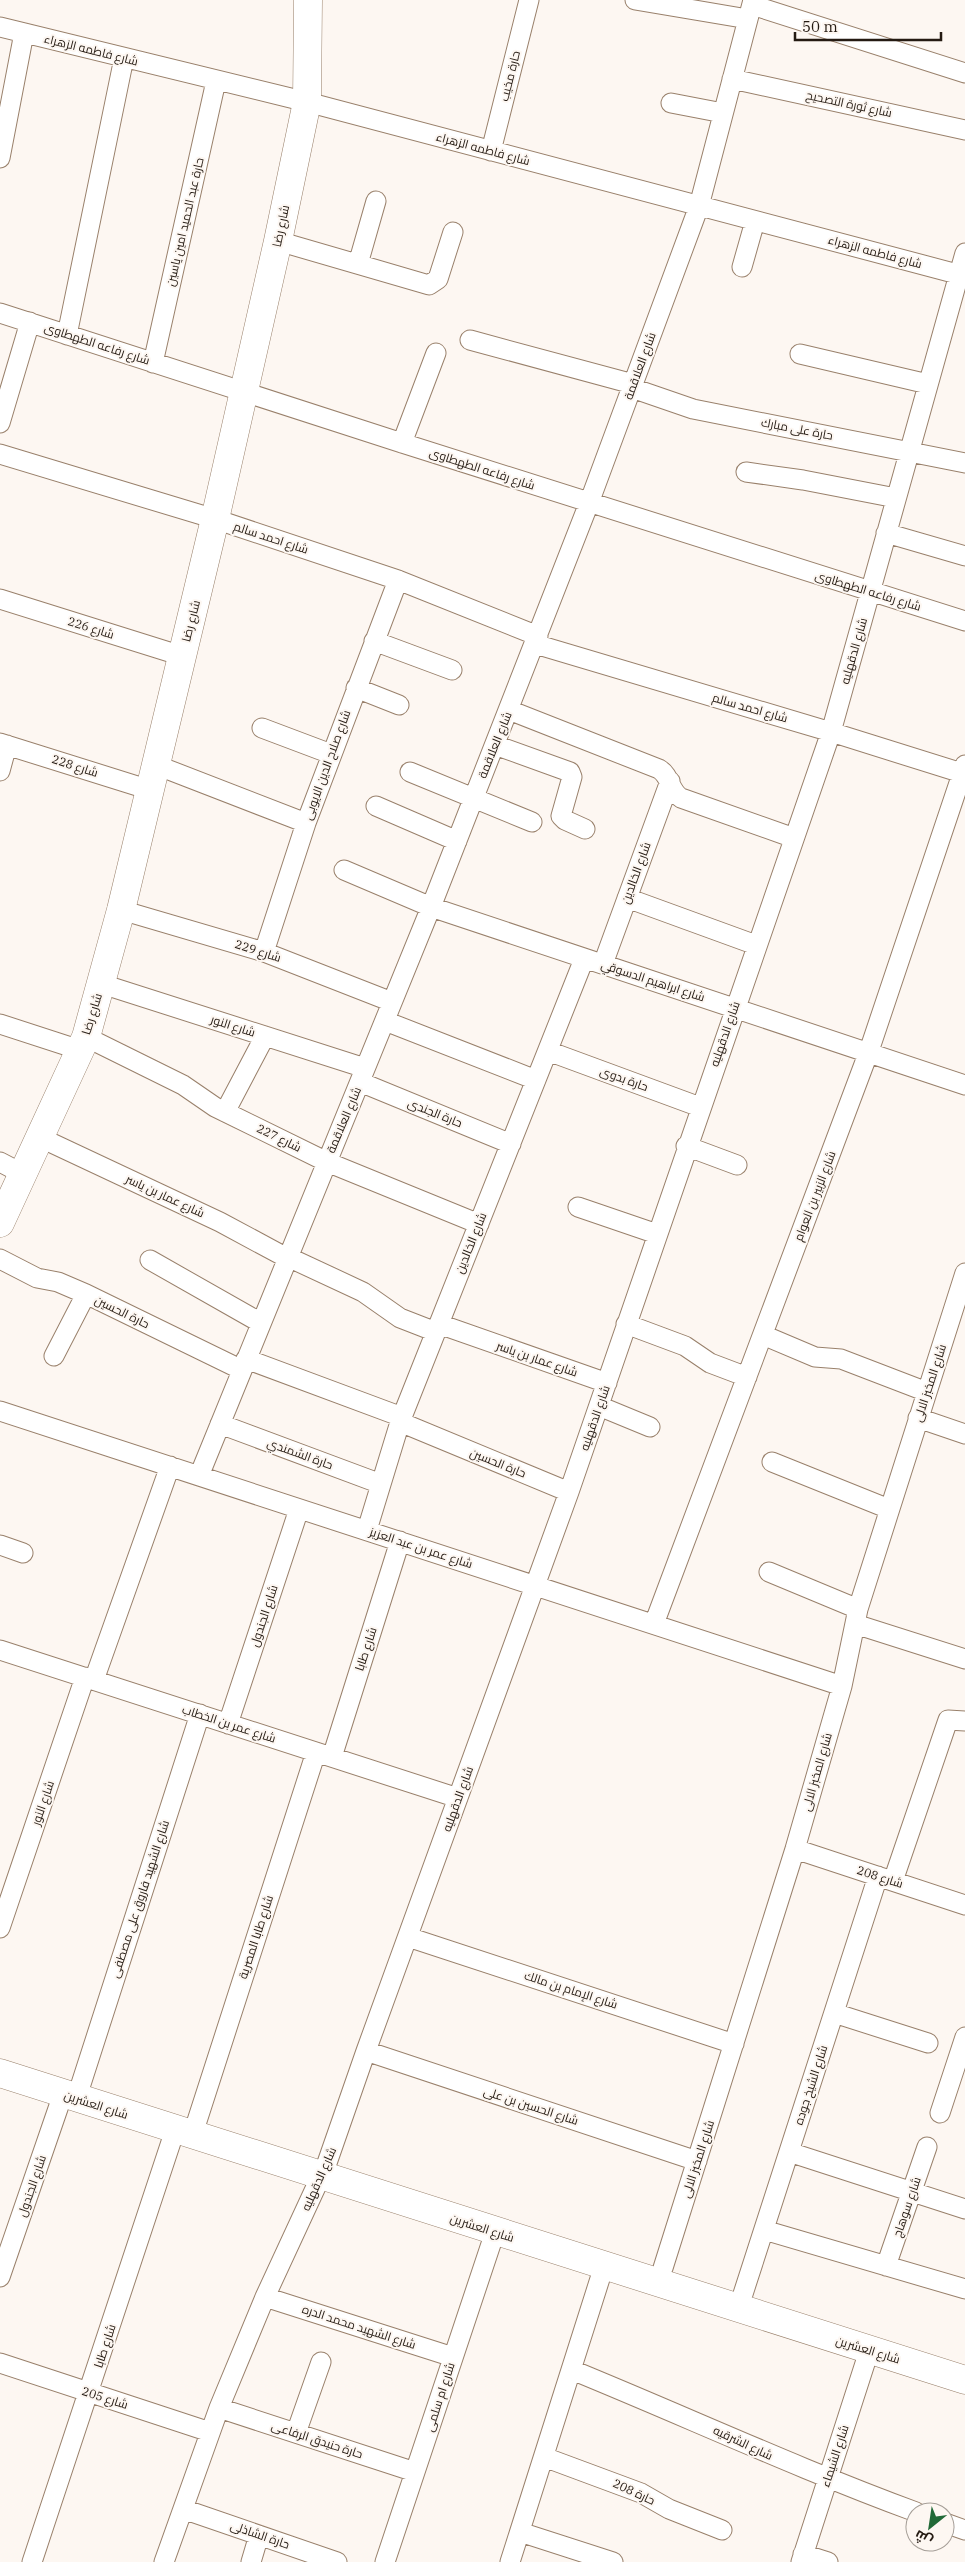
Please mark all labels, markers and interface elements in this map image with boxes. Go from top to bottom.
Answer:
scale bar [795,10,941,42]
text: 50 m [802,17,838,36]
street label: شارع فاطمه الزهراء [42,31,140,69]
street label: حارة مخيب [496,49,523,103]
street label: شارع ثورة التصحيح [804,87,894,121]
street label: شارع فاطمه الزهراء [434,129,532,169]
street label: حارة عبد الحميد امين ياسين [162,156,207,288]
street label: شارع رضا [269,203,293,248]
street label: شارع فاطمه الزهراء [826,232,924,272]
street label: شارع رفاعه الطهطاوى [42,319,152,369]
street label: شارع العلاقمة [620,330,660,402]
street label: حارة على مبارك [760,414,834,443]
street label: شارع رفاعه الطهطاوى [427,444,537,494]
street label: شارع احمد سالم [231,518,311,558]
street label: شارع رفاعه الطهطاوى [813,567,923,615]
street label: شارع رضا [178,598,204,644]
street label: شارع 226 [66,613,116,643]
street label: شارع الدقهليه [837,616,871,686]
street label: شارع احمد سالم [710,690,790,726]
street label: شارع صلاح الدين الايوبى [300,708,354,822]
street label: شارع العلاقمة [474,709,516,781]
street label: شارع 228 [50,751,100,781]
street label: شارع الخالدين [617,840,655,906]
street label: شارع 229 [233,936,283,966]
street label: شارع ابراهيم الدسوقي [598,957,707,1007]
street label: شارع رضا [78,991,106,1037]
street label: شارع الدقهليه [706,999,744,1069]
street label: شارع النور [208,1011,257,1041]
street label: حارة بدوى [598,1063,650,1094]
street label: شارع العلاقمة [323,1084,365,1156]
street label: حارة الجندى [406,1095,465,1130]
street label: شارع 227 [254,1120,304,1156]
street label: شارع الزبير بن العوام [790,1148,840,1243]
street label: شارع عمار بن ياسر [122,1170,207,1221]
street label: شارع الخالدين [451,1210,491,1276]
street label: حارة الحسين [92,1292,152,1331]
street label: شارع عمار بن ياسر [493,1337,580,1380]
street label: شارع المخبز الالى [910,1342,950,1424]
street label: شارع الدقهليه [576,1383,614,1453]
street label: حارة الشمندي [264,1435,335,1475]
street label: حارة الحسين [468,1445,528,1481]
street label: شارع عمر بن عبد العزيز [367,1523,475,1572]
street label: شارع الجندول [246,1583,282,1649]
street label: شارع طابا [351,1625,381,1673]
street label: شارع عمر بن الخطاب [180,1701,278,1747]
street label: شارع المخبز الالى [798,1731,836,1813]
street label: شارع الدقهليه [439,1764,477,1834]
street label: شارع النور [28,1778,58,1828]
street label: شارع الشهيد فاروق على مصطفى [107,1818,173,1980]
street label: شارع 208 [855,1862,905,1892]
street label: شارع طابا المصرية [235,1893,277,1981]
street label: شارع الإمام بن مالك [522,1967,620,2013]
street label: شارع الشيخ جوده [791,2043,831,2127]
street label: شارع الحسين بن على [481,2083,581,2129]
street label: شارع العشرين [62,2087,130,2123]
street label: شارع المخبز الالى [678,2118,718,2200]
street label: شارع الدقهليه [298,2144,340,2213]
street label: شارع الجندول [14,2153,50,2219]
street label: شارع سوهاج [889,2175,925,2239]
street label: شارع العشرين [448,2210,516,2246]
street label: شارع الشهيد محمد الدره [300,2301,418,2353]
street label: شارع طابا [90,2322,120,2370]
street label: شارع العشرين [834,2333,902,2367]
street label: شارع ام سلمى [421,2360,459,2434]
street label: شارع 205 [80,2383,130,2413]
street label: حارة حنيدق الرفاعى [270,2418,365,2461]
street label: شارع الشرقيه [711,2422,775,2464]
street label: شارع الشيماء [817,2423,853,2489]
street label: حارة 208 [611,2475,658,2508]
north arrow [905,2502,955,2552]
street label: حارة الشاذلى [229,2517,292,2552]
text: ش [911,2526,936,2551]

